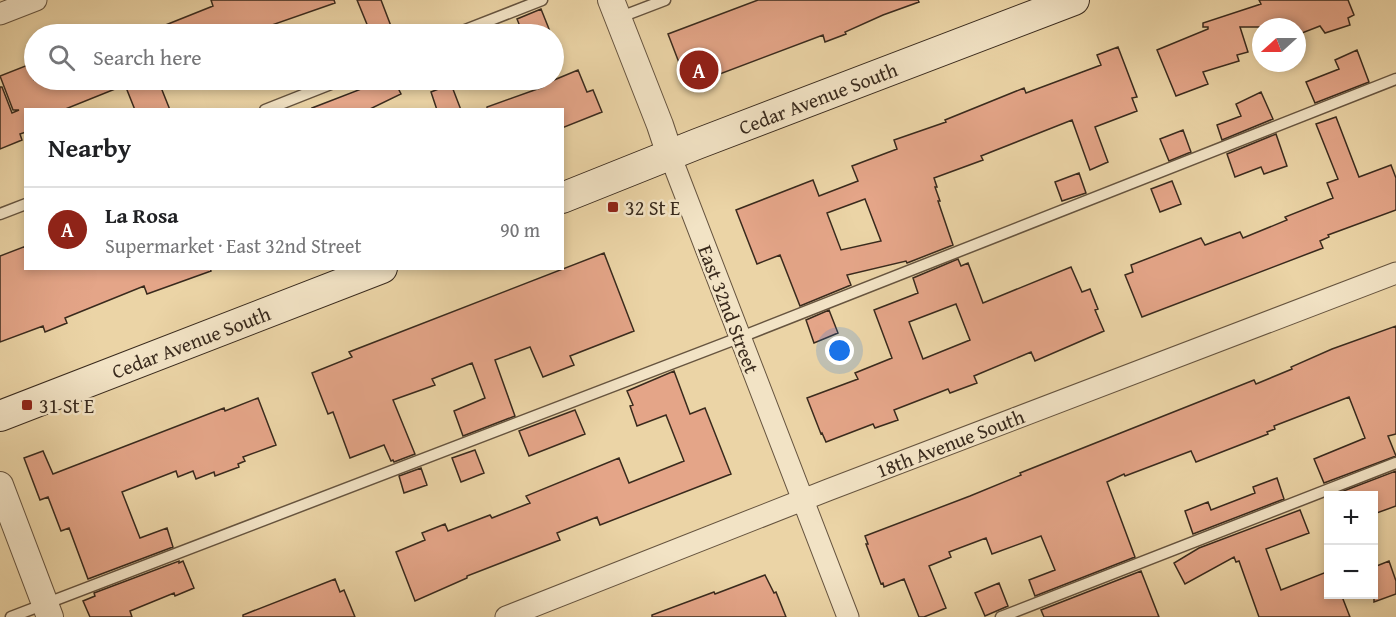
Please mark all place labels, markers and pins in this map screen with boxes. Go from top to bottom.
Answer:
pin: A [680,48,718,92]
place label: 32 St E [625,193,680,222]
marker: 32 St E [606,200,620,214]
place label: 31 St E [39,391,94,420]
marker: 31 St E [20,398,34,412]

